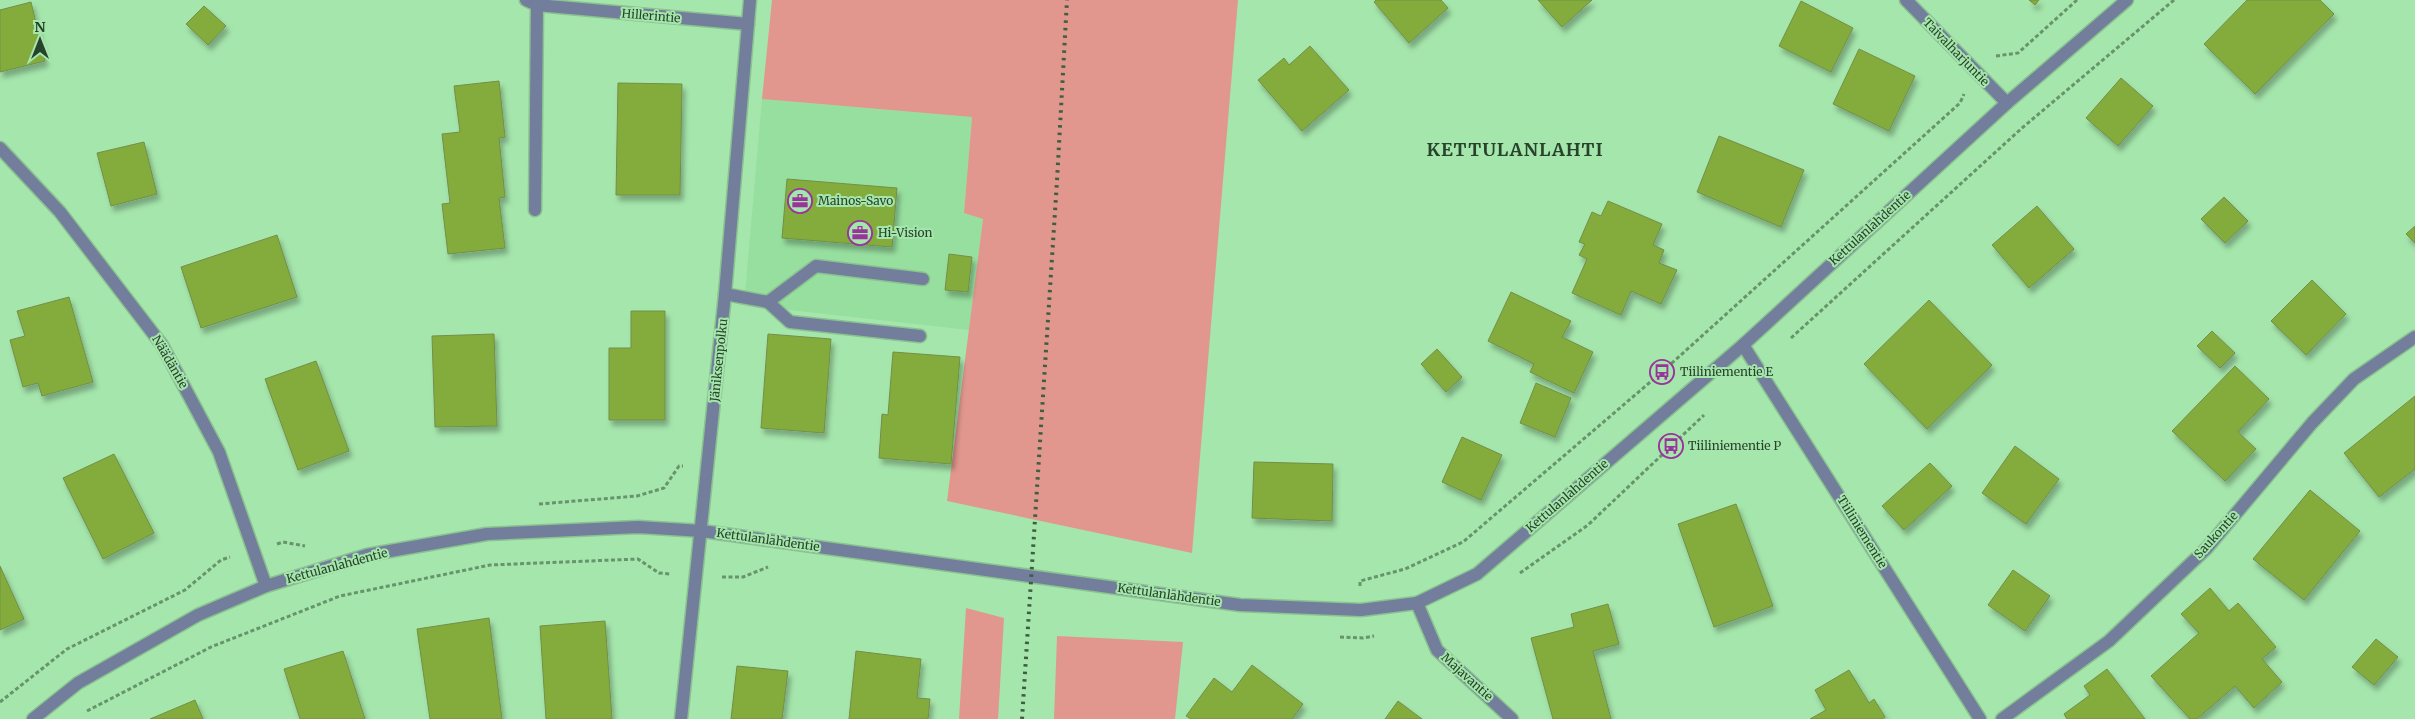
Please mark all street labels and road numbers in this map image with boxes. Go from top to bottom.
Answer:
street label: Hillerintie [621,5,681,26]
street label: Taivalharjuntie [1920,15,1993,89]
street label: Kettulanlahdentie [1826,187,1913,268]
street label: Jäniksenpolku [707,317,730,403]
street label: Näädäntie [149,333,192,391]
street label: Kettulanlahdentie [1523,456,1611,535]
street label: Tiiliniementie [1834,493,1891,571]
street label: Saukontie [2191,508,2241,561]
street label: Kettulanlahdentie [716,525,821,554]
street label: Kettulanlahdentie [285,545,389,586]
street label: Kettulanlahdentie [1117,580,1222,609]
street label: Majavantie [1439,650,1496,704]

